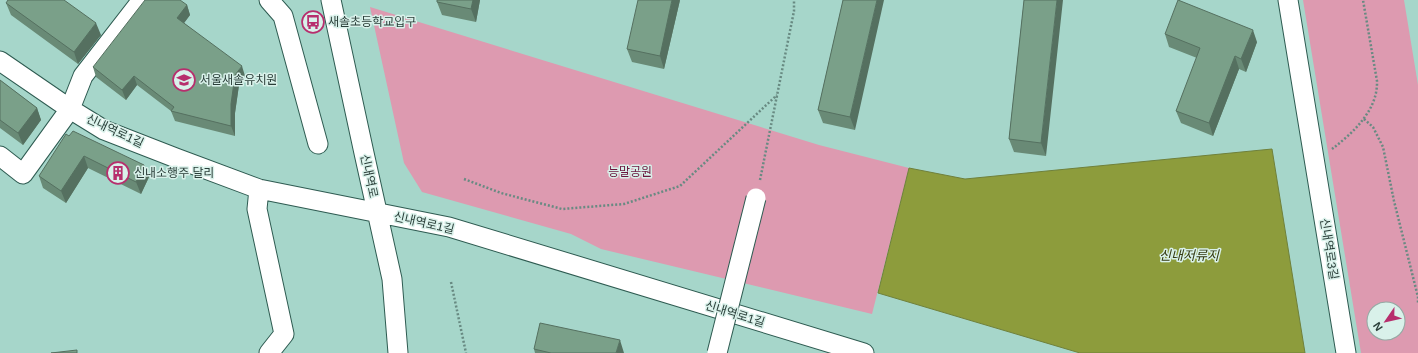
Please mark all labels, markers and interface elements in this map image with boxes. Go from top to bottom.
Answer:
bus stop icon: 새솔초등학교입구 [300,9,326,35]
place label: 새솔초등학교입구 [328,15,416,29]
school or university icon: 서울새솔유치원 [171,67,197,93]
place label: 서울새솔유치원 [200,73,277,87]
street label: 신내역로1길 [84,112,146,150]
street label: 신내역로 [358,153,380,199]
building icon: 신내소행주 달리 [105,160,131,186]
park label: 능말공원 [608,165,652,179]
place label: 신내소행주 달리 [134,166,215,180]
street label: 신내역로1길 [392,209,456,237]
street label: 신내역로3길 [1317,217,1341,281]
water label: 신내저류지 [1159,248,1220,263]
street label: 신내역로1길 [703,298,767,330]
north arrow [1366,301,1406,341]
text: N [1370,320,1385,333]

